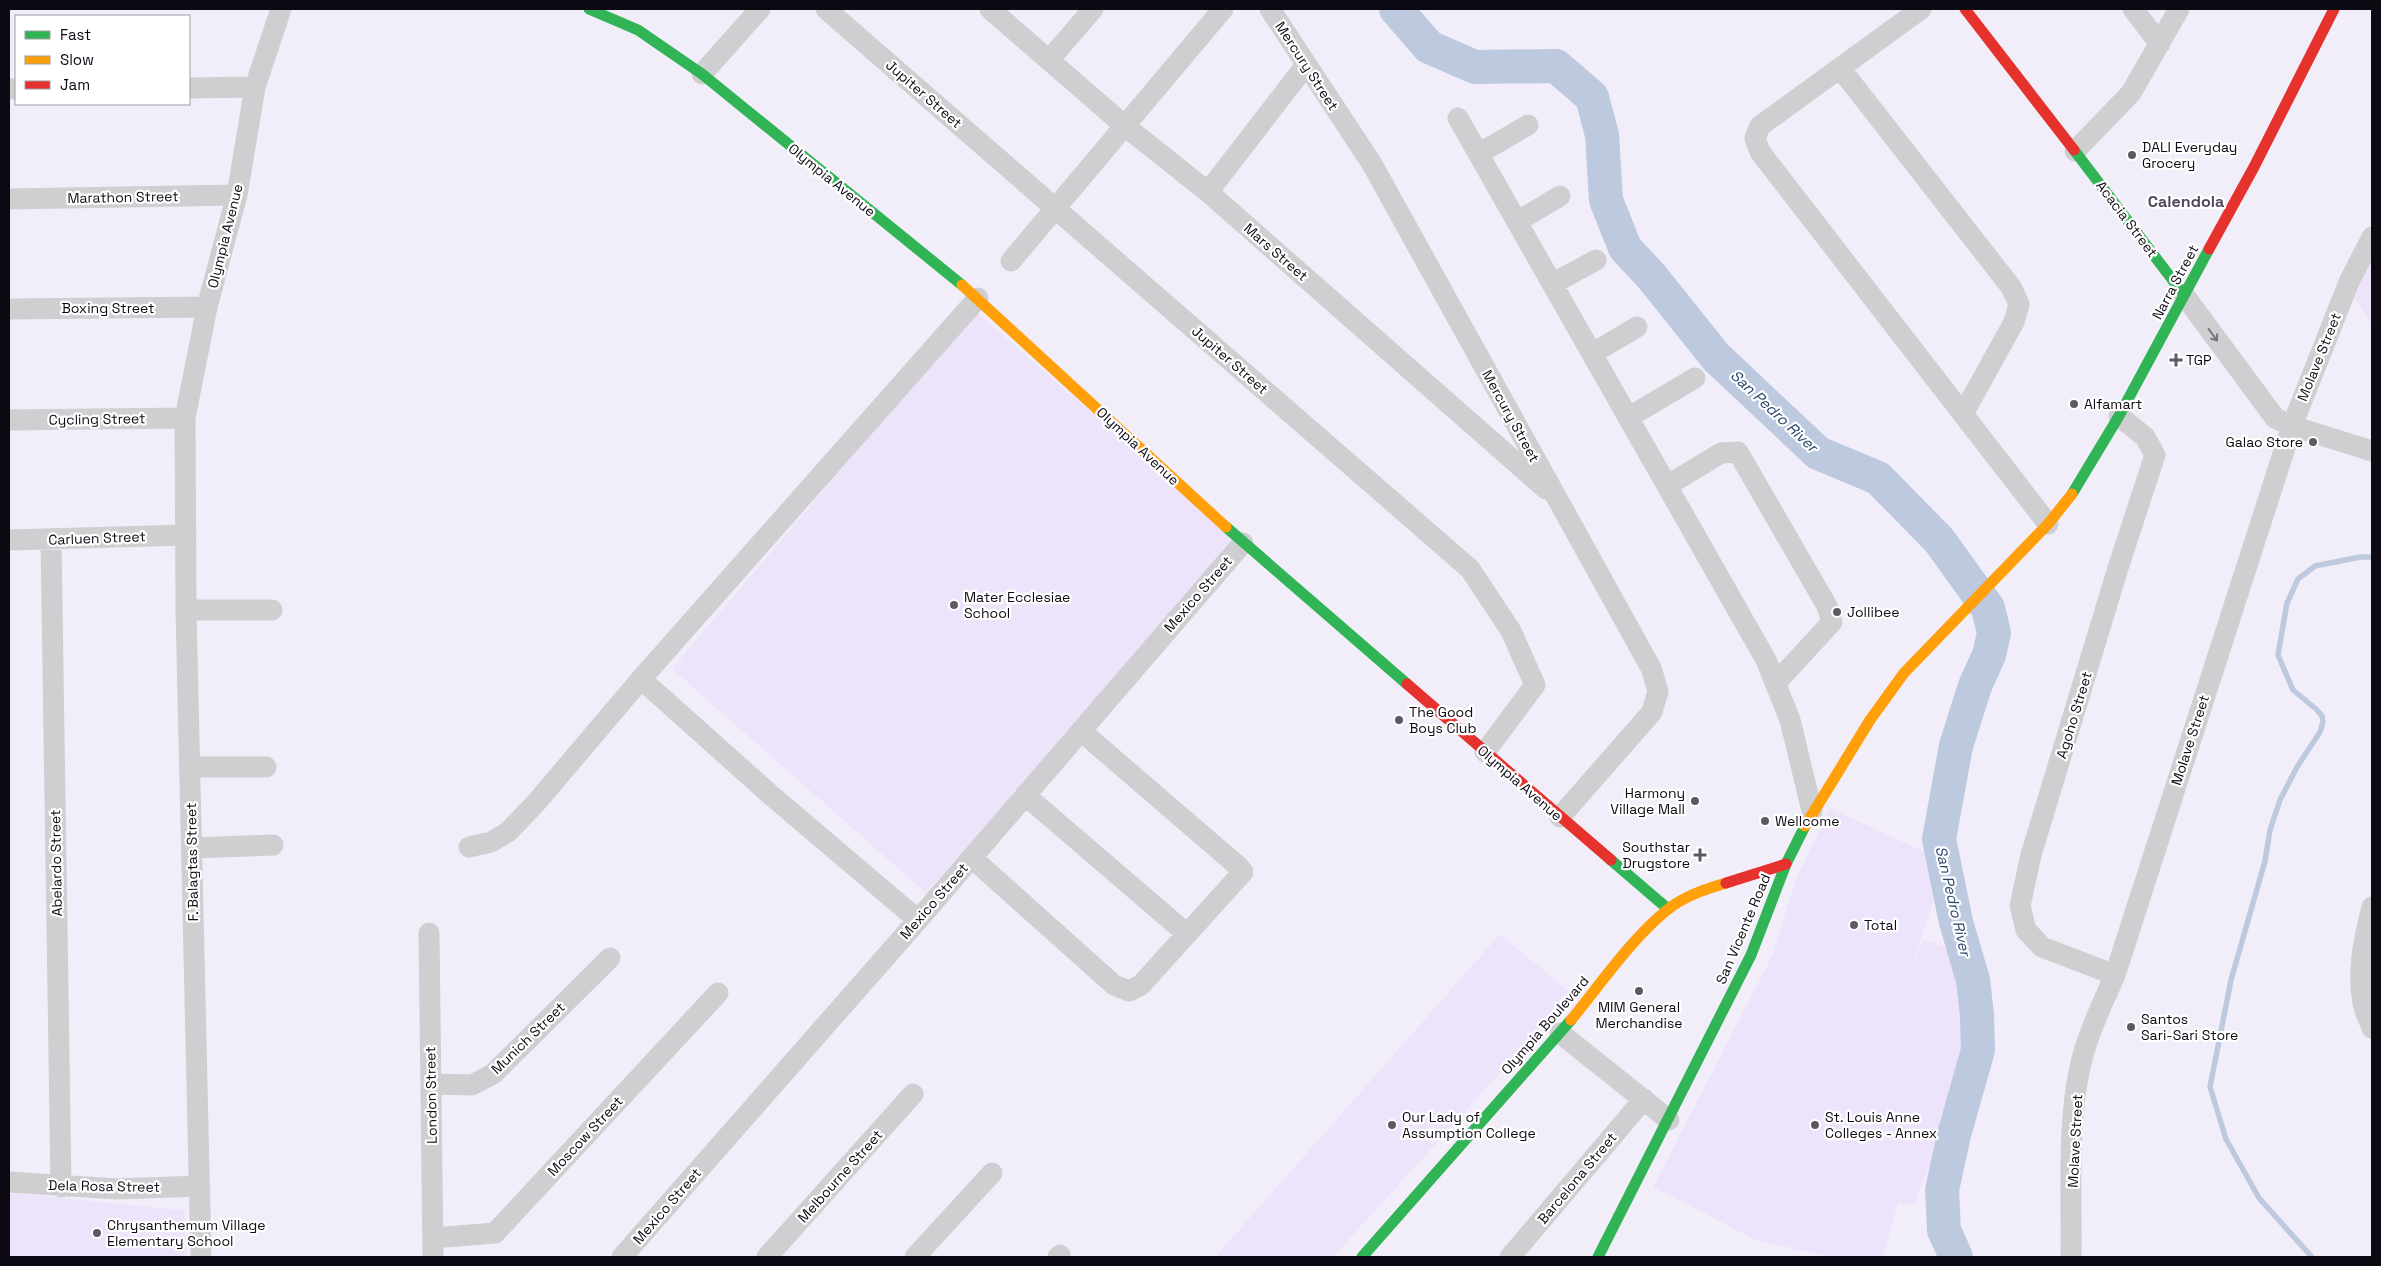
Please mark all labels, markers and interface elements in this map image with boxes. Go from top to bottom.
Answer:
legend [15,15,190,105]
street label: Mercury Street [1272,18,1342,114]
text: Fast [60,25,91,44]
text: Slow [60,50,94,69]
street label: Jupiter Street [882,56,966,132]
text: Jam [60,75,90,94]
place label: DALI Everyday Grocery [2142,138,2237,172]
street label: Olympia Avenue [785,139,879,221]
marker: DALI Everyday Grocery [2126,149,2138,161]
street label: Acacia Street [2092,177,2162,261]
street label: Olympia Avenue [203,182,247,290]
street label: Marathon Street [67,187,179,207]
district label: Calendola [2148,191,2224,212]
street label: Mars Street [1240,219,1312,285]
street label: Narra Street [2148,242,2202,322]
street label: Boxing Street [61,299,155,317]
street label: Molave Street [2293,310,2345,404]
street label: Jupiter Street [1188,322,1272,398]
one-way arrow [2208,328,2218,342]
place label: TGP [2186,351,2211,369]
marker: TGP [2170,354,2182,366]
water label: San Pedro River [1727,365,1823,457]
street label: Mercury Street [1478,367,1544,465]
place label: Alfamart [2084,395,2142,413]
marker: Alfamart [2068,398,2080,410]
street label: Olympia Avenue [1093,403,1183,489]
street label: Cycling Street [48,409,146,429]
place label: Galao Store [2225,433,2303,451]
marker: Galao Store [2307,436,2319,448]
street label: Carluen Street [48,527,146,549]
street label: Mexico Street [1160,552,1236,636]
place label: Mater Ecclesiae School [964,588,1070,622]
marker: Mater Ecclesiae School [948,599,960,611]
place label: Jollibee [1847,603,1899,621]
marker: Jollibee [1831,606,1843,618]
street label: Agoho Street [2052,669,2096,761]
street label: Molave Street [2167,693,2213,787]
place label: The Good Boys Club [1409,703,1476,737]
marker: The Good Boys Club [1393,714,1405,726]
street label: Olympia Avenue [1474,741,1566,825]
place label: Harmony Village Mall [1610,784,1685,818]
marker: Harmony Village Mall [1689,795,1701,807]
street label: F. Balagtas Street [182,802,202,922]
street label: Abelardo Street [46,810,66,916]
place label: Wellcome [1775,812,1840,830]
marker: Wellcome [1759,815,1771,827]
place label: Southstar Drugstore [1622,838,1690,872]
water label: San Pedro River [1932,844,1976,959]
marker: Southstar Drugstore [1694,849,1706,861]
street label: Mexico Street [896,859,972,943]
street label: San Vicente Road [1712,871,1774,987]
place label: Total [1864,916,1897,934]
marker: Total [1848,919,1860,931]
street label: Olympia Boulevard [1497,972,1593,1078]
marker: MIM General Merchandise [1633,985,1645,997]
street label: Munich Street [487,998,569,1078]
place label: MIM General Merchandise [1595,998,1683,1032]
place label: Santos Sari-Sari Store [2141,1010,2238,1044]
marker: Santos Sari-Sari Store [2125,1021,2137,1033]
street label: London Street [421,1046,441,1144]
street label: Moscow Street [543,1092,627,1180]
street label: Molave Street [2064,1094,2086,1188]
place label: Our Lady of Assumption College [1402,1108,1536,1142]
place label: St. Louis Anne Colleges - Annex [1825,1108,1937,1142]
marker: Our Lady of Assumption College [1386,1119,1398,1131]
marker: St. Louis Anne Colleges - Annex [1809,1119,1821,1131]
street label: Melbourne Street [794,1126,886,1226]
street label: Barcelona Street [1533,1129,1621,1227]
street label: Mexico Street [629,1164,705,1248]
street label: Dela Rosa Street [48,1176,160,1196]
place label: Chrysanthemum Village Elementary School [107,1216,266,1250]
marker: Chrysanthemum Village Elementary School [91,1227,103,1239]

